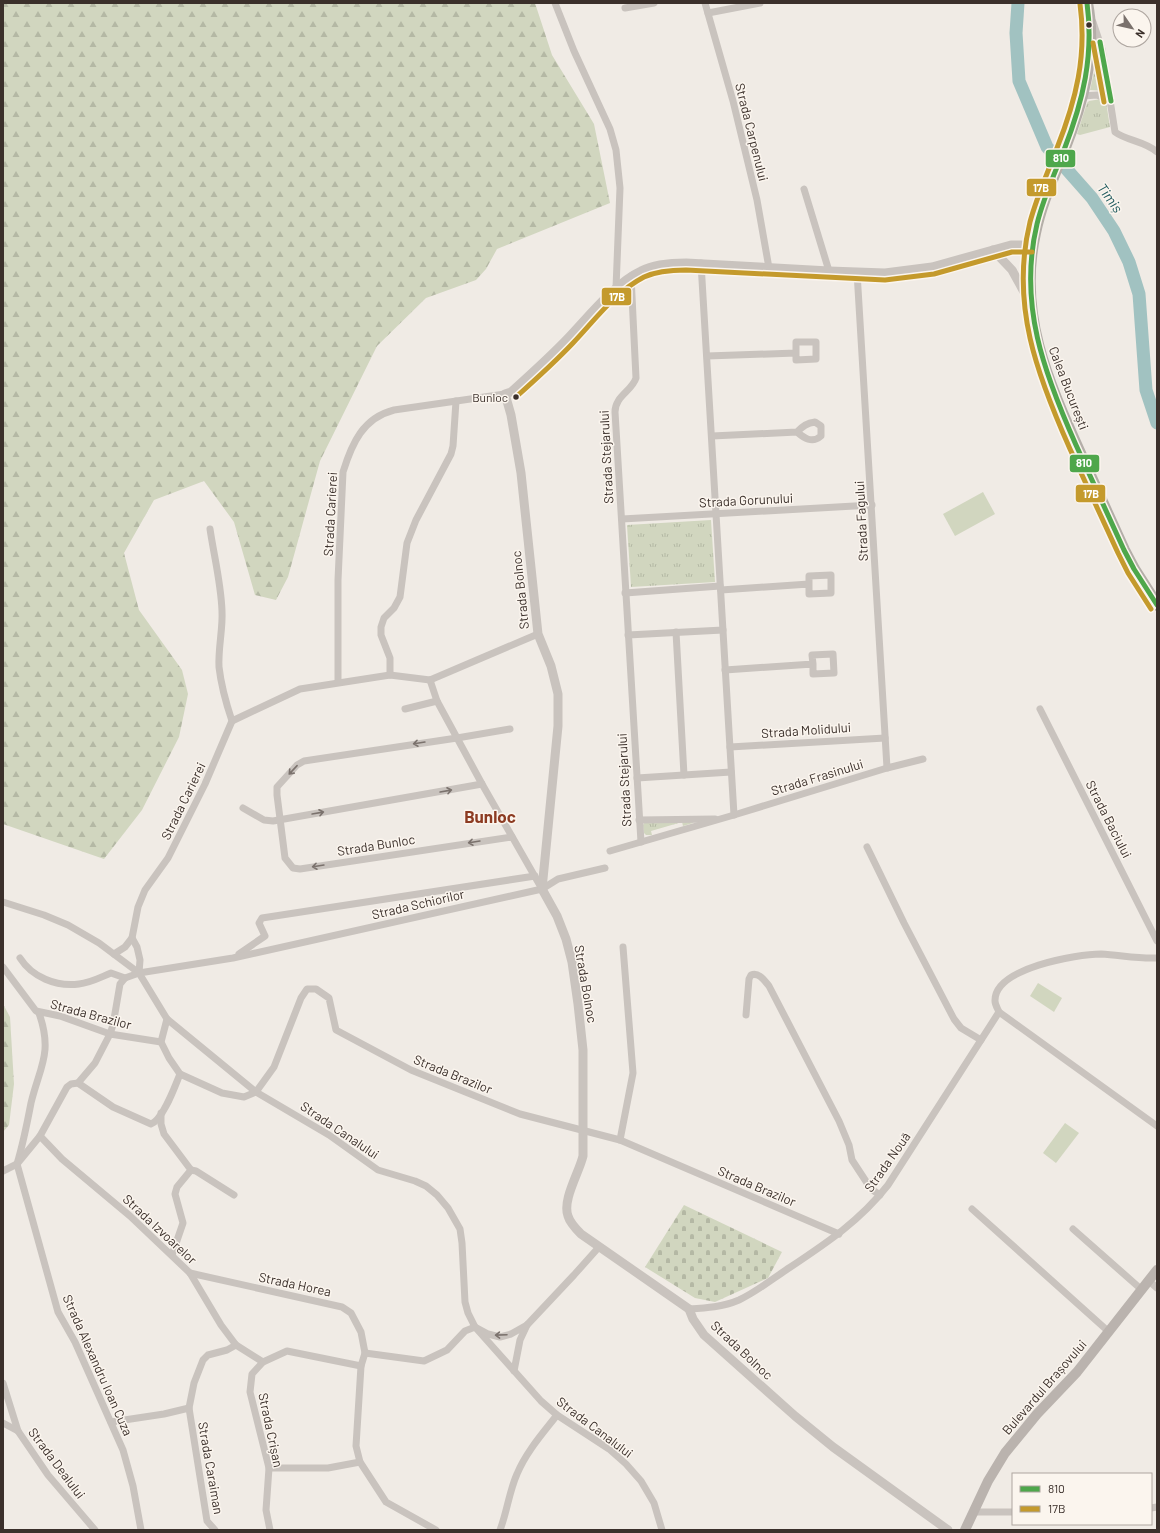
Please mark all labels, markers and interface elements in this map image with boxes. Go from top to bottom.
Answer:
north arrow [1112,8,1152,48]
unlabelled marker [1084,20,1094,30]
text: N [1133,27,1148,41]
street label: Strada Carpenului [732,81,772,183]
line badge: 810 [1045,149,1076,168]
text: 810 [1053,151,1069,164]
line badge: 17B [1026,178,1057,197]
water label: Timiș [1094,180,1127,216]
text: 17B [1033,181,1049,194]
line badge: 17B [601,287,632,306]
text: 17B [609,290,625,303]
street label: Calea București [1046,344,1092,432]
place label: Bunloc [472,390,508,404]
marker: Bunloc [511,392,521,402]
street label: Strada Stejarului [596,410,616,504]
line badge: 810 [1069,454,1100,473]
text: 810 [1076,456,1092,469]
street label: Strada Carierei [320,471,340,557]
street label: Strada Fagului [851,480,871,562]
line badge: 17B [1075,484,1106,503]
text: 17B [1083,487,1099,500]
street label: Strada Gorunului [699,490,793,510]
street label: Strada Bolnoc [508,550,532,630]
street label: Strada Molidului [761,719,851,741]
street label: Strada Stejarului [614,733,634,827]
one-way arrow [413,739,426,747]
street label: Strada Frasinului [769,755,865,799]
street label: Strada Carierei [157,760,209,842]
one-way arrow [289,764,298,774]
street label: Strada Baciului [1083,777,1135,861]
one-way arrow [439,787,452,795]
district label: Bunloc [464,806,516,826]
one-way arrow [311,809,324,817]
street label: Strada Bunloc [336,831,416,859]
one-way arrow [468,838,481,846]
one-way arrow [312,862,325,870]
street label: Strada Schiorilor [370,886,466,922]
street label: Strada Bolnoc [571,944,601,1025]
street label: Strada Brazilor [49,995,134,1033]
street label: Strada Brazilor [411,1051,495,1097]
street label: Strada Canalului [298,1098,382,1162]
street label: Strada Nouă [861,1129,913,1195]
street label: Strada Brazilor [715,1162,799,1210]
street label: Strada Izvoarelor [120,1191,200,1268]
street label: Strada Horea [257,1269,333,1299]
street label: Strada Alexandru Ioan Cuza [60,1292,136,1438]
street label: Strada Bolnoc [708,1317,777,1383]
one-way arrow [495,1331,508,1339]
street label: Bulevardul Brașovului [998,1336,1090,1438]
street label: Strada Crișan [255,1391,287,1469]
street label: Strada Canalului [554,1393,636,1461]
street label: Strada Caraiman [195,1421,227,1515]
street label: Strada Dealului [25,1424,89,1502]
legend [1012,1473,1152,1525]
text: 810 [1048,1481,1065,1495]
text: 17B [1048,1501,1065,1515]

